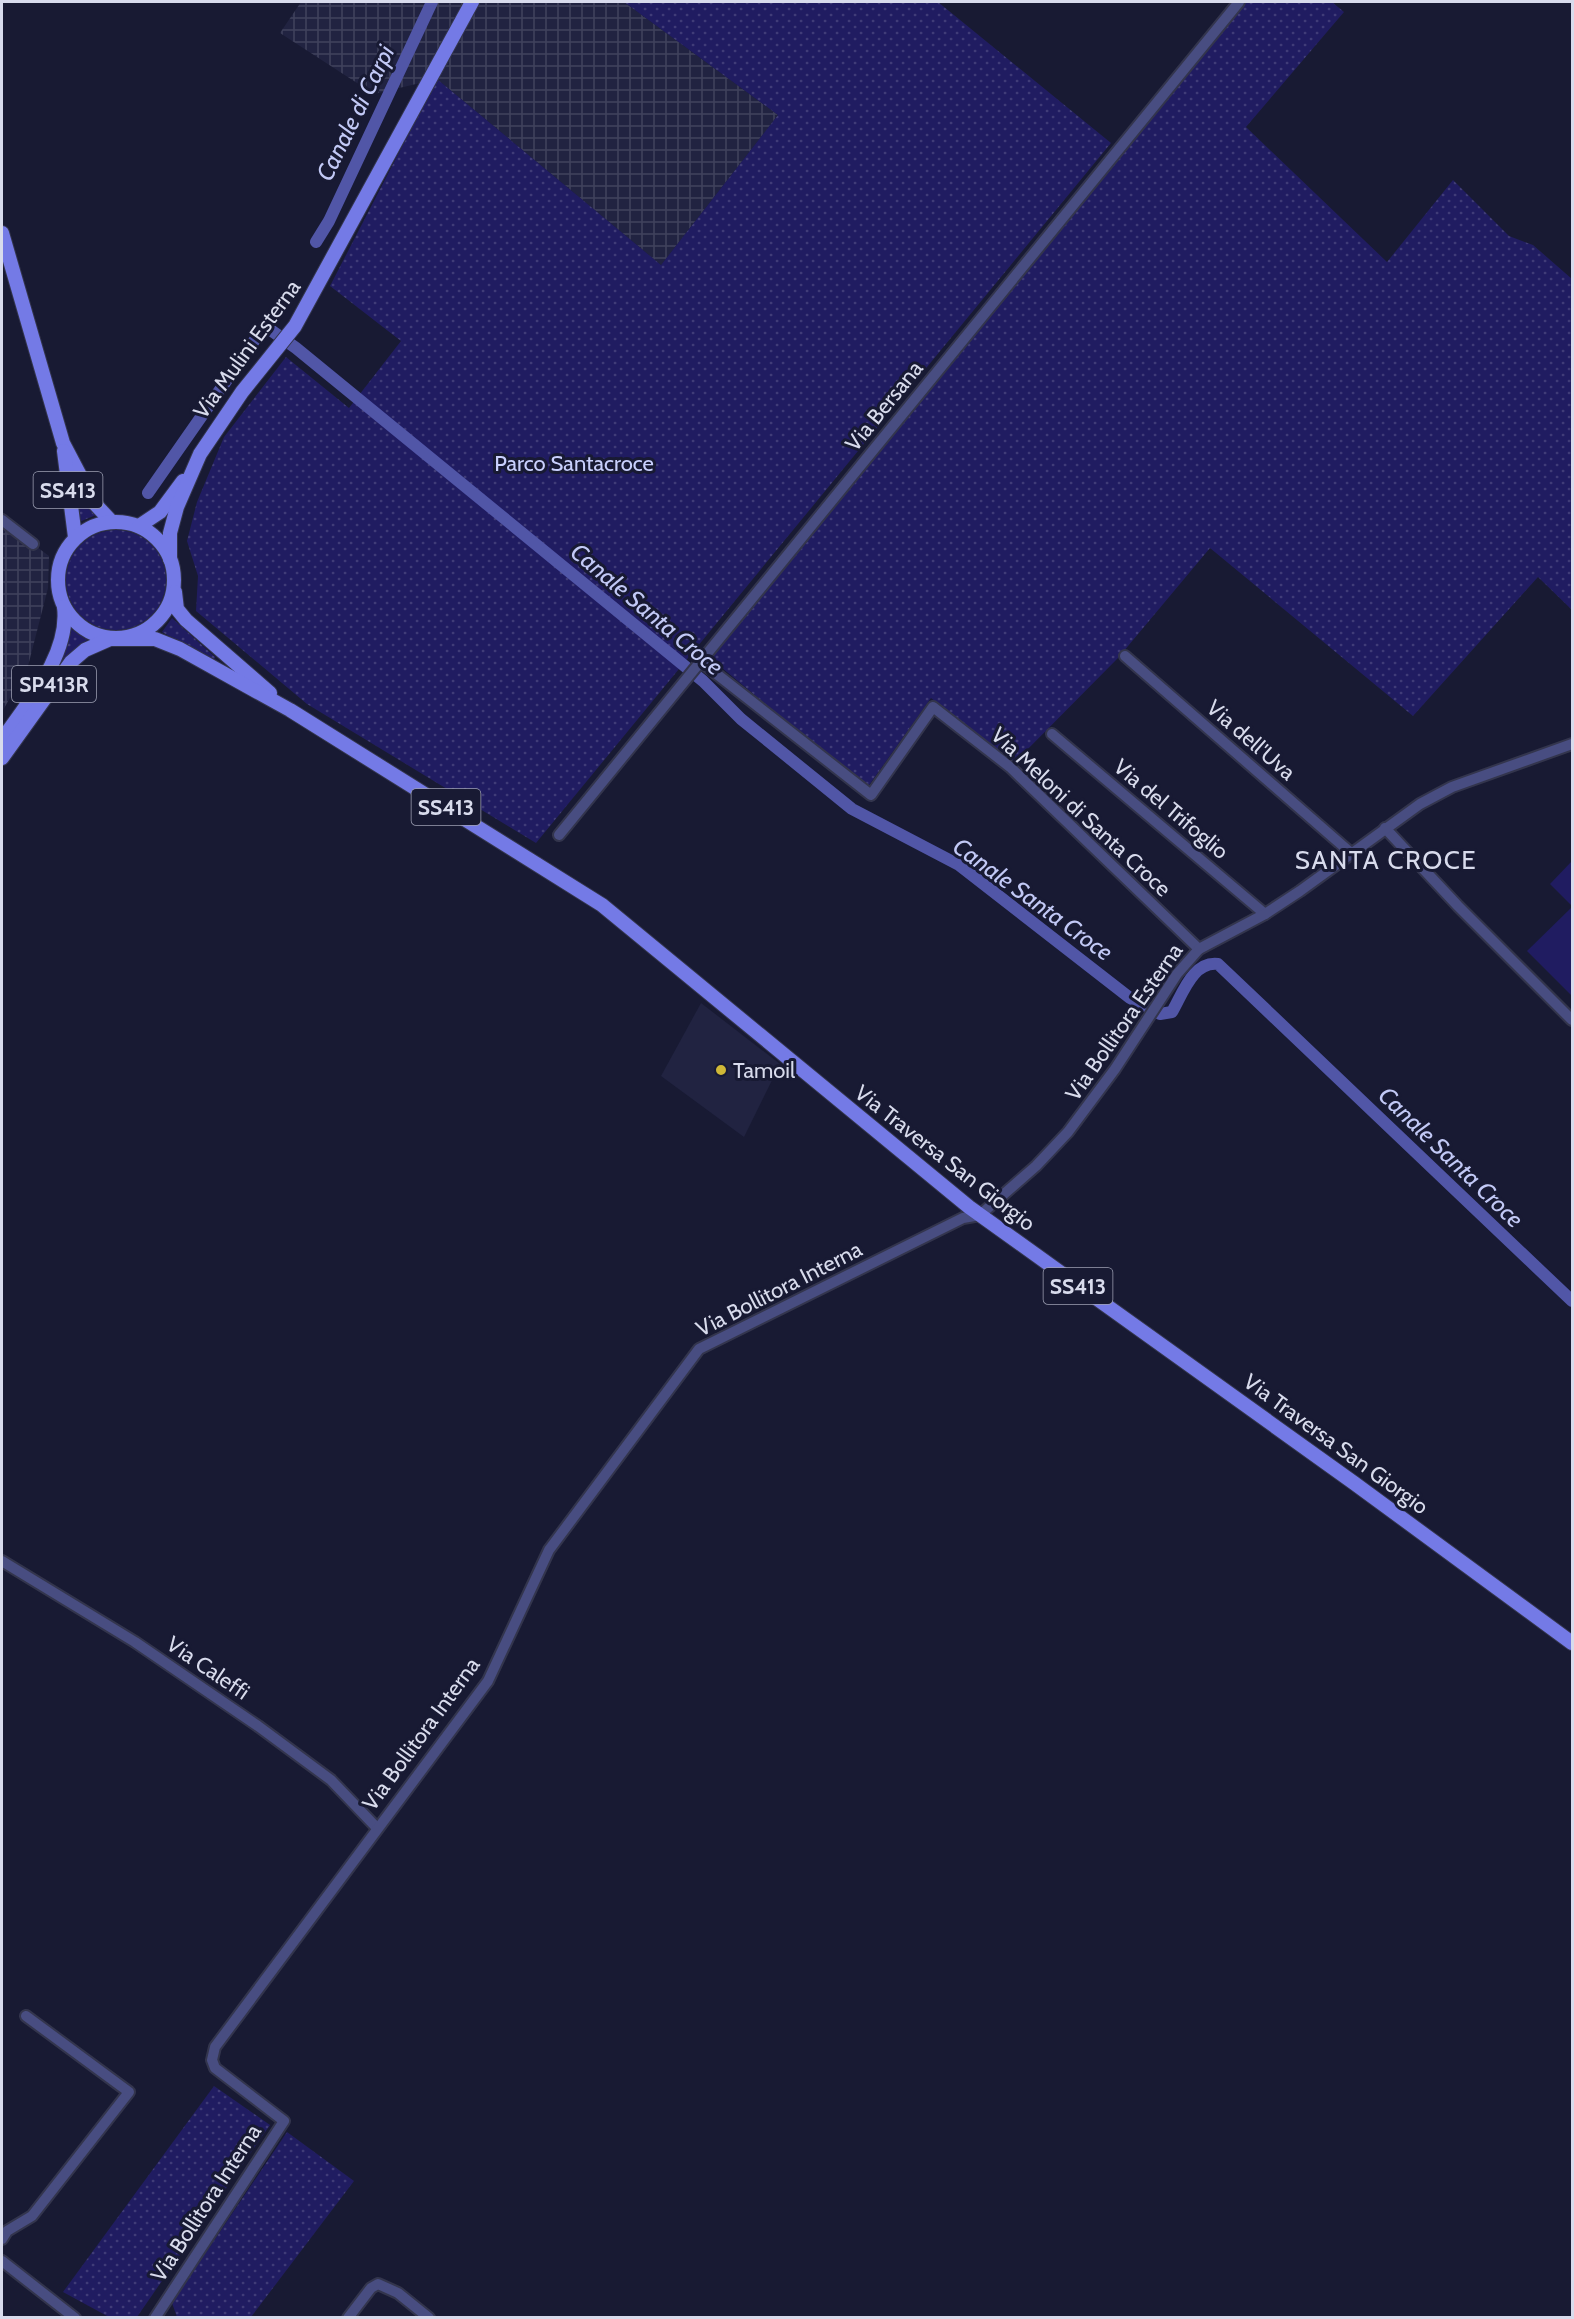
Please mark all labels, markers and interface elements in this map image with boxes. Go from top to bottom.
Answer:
water label: Canale di Carpi [310,40,401,185]
street label: Via Mulini Esterna [188,274,307,424]
street label: Via Bersana [839,355,929,457]
park label: Parco Santacroce [494,450,654,477]
road number: SS413 [34,472,103,508]
water label: Canale Santa Croce [565,537,729,681]
road number: SP413R [12,666,96,702]
street label: Via dell'Uva [1201,694,1301,786]
street label: Via Meloni di Santa Croce [985,722,1177,902]
street label: Via del Trifoglio [1108,753,1234,865]
road number: SS413 [412,789,480,825]
water label: Canale Santa Croce [948,831,1118,967]
district label: SANTA CROCE [1295,844,1477,876]
street label: Via Bollitora Esterna [1060,938,1189,1106]
place label: Tamoil [733,1057,796,1084]
marker: Tamoil [714,1063,728,1077]
street label: Via Traversa San Giorgio [849,1079,1041,1237]
water label: Canale Santa Croce [1373,1080,1529,1234]
street label: Via Bollitora Interna [692,1235,867,1342]
road number: SS413 [1044,1268,1112,1304]
street label: Via Traversa San Giorgio [1238,1368,1434,1520]
street label: Via Caleffi [161,1630,255,1706]
street label: Via Bollitora Interna [356,1652,486,1816]
street label: Via Bollitora Interna [145,2119,267,2287]

